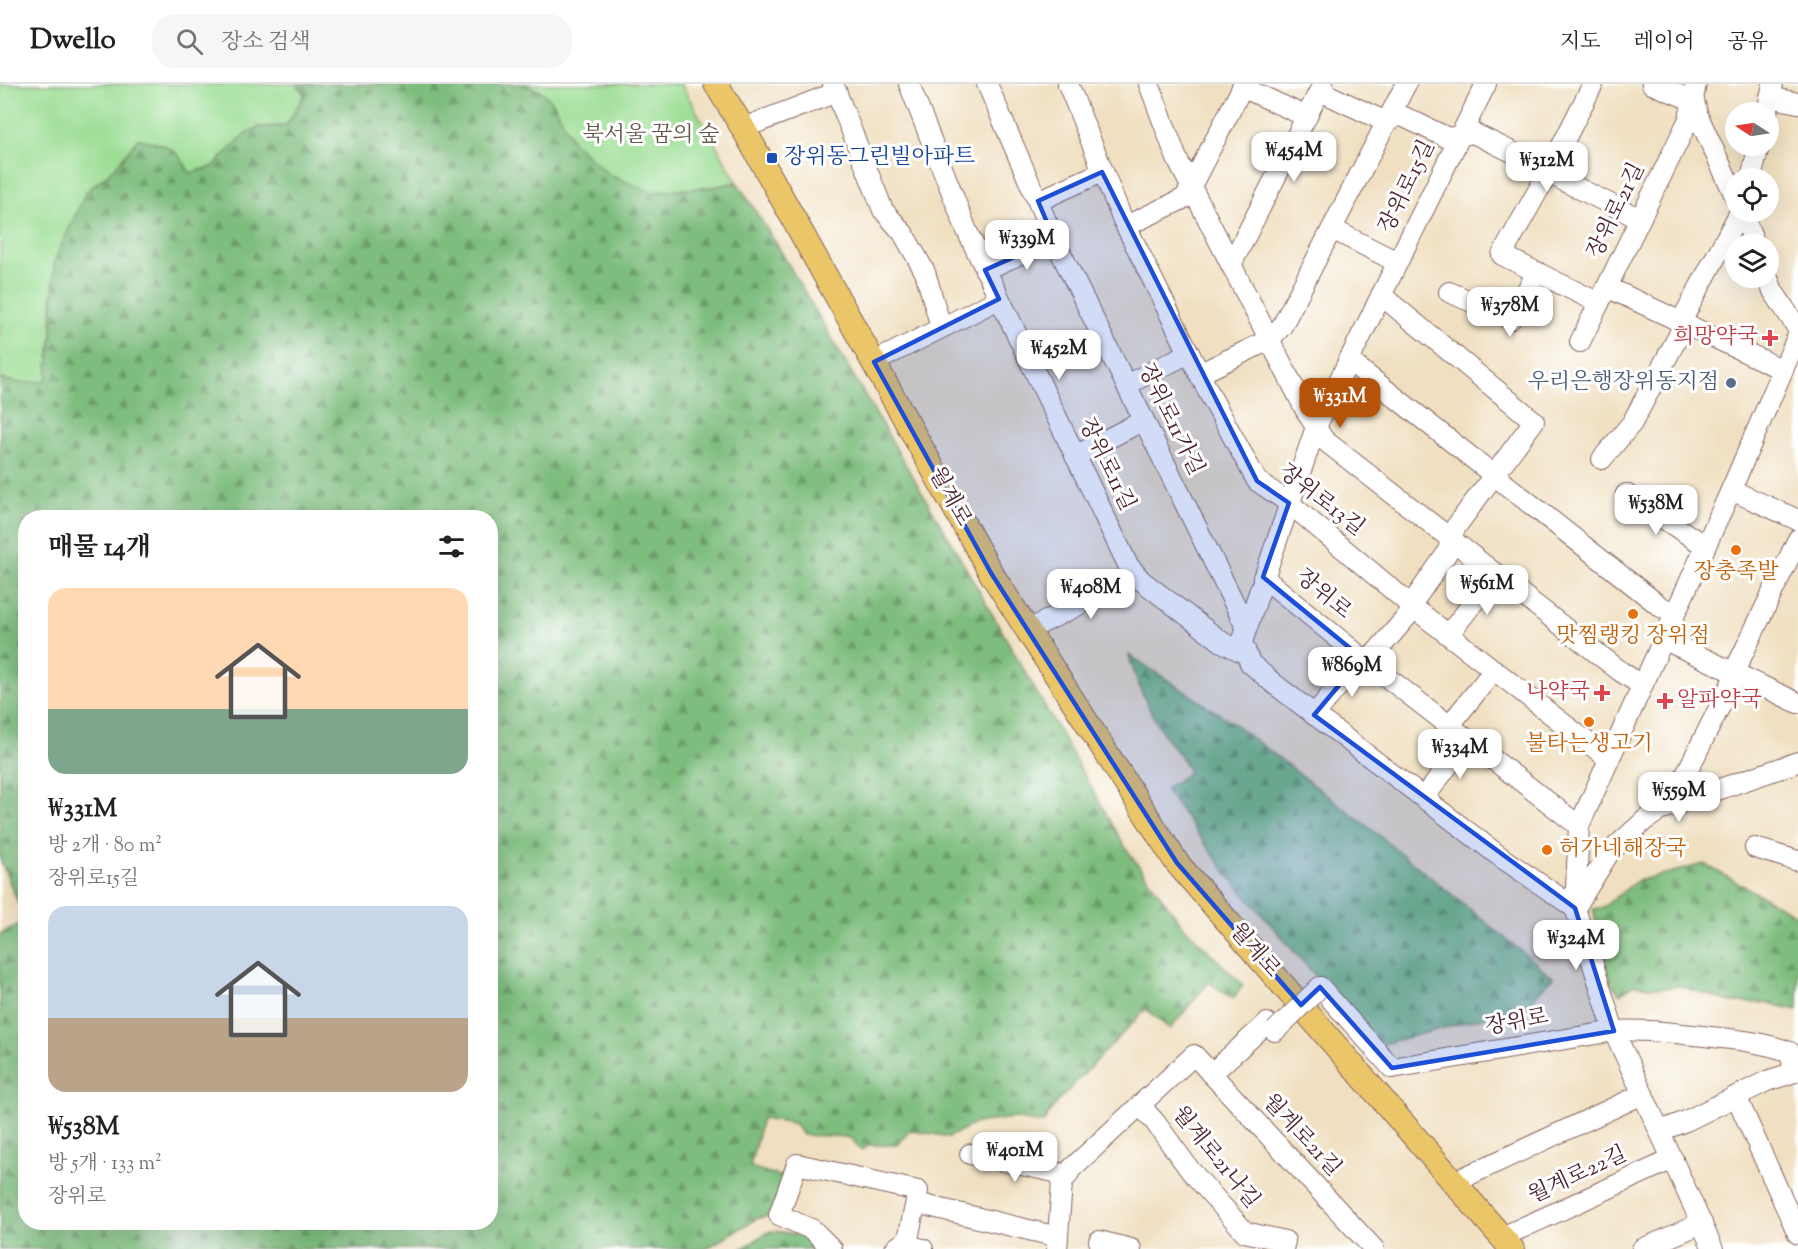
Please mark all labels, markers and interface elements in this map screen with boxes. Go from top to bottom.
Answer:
search box [152,14,572,68]
text: Dwello [30,21,116,61]
icon: search [173,25,206,58]
text: 장소 검색 [221,27,311,59]
text: 지도 [1560,28,1601,58]
text: 레이어 [1634,28,1694,58]
text: 공유 [1727,28,1768,58]
north arrow [1725,102,1779,156]
map controls [1725,102,1779,288]
park label: 북서울 꿈의 숲 [583,120,719,152]
pin: ₩454M [1252,132,1336,183]
street label: 장위로15길 [1372,135,1444,239]
text: ₩454M [1265,137,1323,166]
place label: 장위동그린빌아파트 [784,142,975,174]
pin: ₩312M [1505,142,1589,193]
text: ₩312M [1520,147,1574,176]
marker: 장위동그린빌아파트 [765,151,779,165]
street label: 장위로21길 [1580,158,1654,264]
button: locate [1725,168,1779,222]
pin: ₩339M [985,220,1069,271]
text: ₩339M [999,225,1055,254]
button: layers [1725,234,1779,288]
pin: ₩378M [1468,287,1552,338]
text: ₩378M [1481,292,1539,321]
place label: 희망약국 [1673,322,1758,354]
pin: ₩452M [1017,330,1101,381]
marker: 희망약국 [1763,331,1777,345]
text: ₩452M [1031,335,1087,364]
street label: 장위로11가길 [1129,359,1211,481]
place label: 우리은행장위동지점 [1528,367,1719,399]
marker: 우리은행장위동지점 [1724,376,1738,390]
pin: ₩331M [1298,378,1382,429]
text: ₩331M [1313,383,1367,412]
street label: 장위로11길 [1070,413,1142,517]
street label: 장위로13길 [1271,457,1371,545]
street label: 월계로 [920,461,978,533]
pin: ₩538M [1614,485,1698,536]
text: ₩538M [1629,490,1683,519]
text: 매물 14개 [48,530,151,567]
icon: filters [435,530,468,563]
marker: 장충족발 [1729,543,1743,557]
place label: 장충족발 [1693,557,1779,589]
street label: 장위로 [1288,562,1358,628]
pin: ₩561M [1445,565,1529,616]
pin: ₩408M [1049,569,1133,620]
text: ₩561M [1460,570,1514,599]
text: ₩408M [1061,574,1121,603]
marker: 맛찜랭킹 장위점 [1626,607,1640,621]
place label: 맛찜랭킹 장위점 [1556,621,1710,653]
icon: home [204,627,312,735]
pin: ₩869M [1310,647,1394,698]
text: ₩869M [1322,652,1382,681]
place label: 나약국 [1526,677,1590,709]
place label: 알파약국 [1677,685,1762,717]
marker: 나약국 [1595,686,1609,700]
marker: 알파약국 [1658,694,1672,708]
marker: 불타는생고기 [1582,715,1596,729]
pin: ₩334M [1418,729,1502,780]
place label: 불타는생고기 [1525,729,1653,761]
text: ₩334M [1432,734,1488,763]
pin: ₩559M [1637,772,1721,823]
text: ₩559M [1652,777,1706,806]
text: ₩331M [48,791,117,828]
text: 방 2개 · 80 m² [48,832,162,861]
place label: 허가네해장국 [1559,834,1687,866]
marker: 허가네해장국 [1540,843,1554,857]
text: 장위로15길 [48,865,139,894]
street label: 월계로 [1221,916,1287,986]
pin: ₩324M [1534,920,1618,971]
text: ₩324M [1547,925,1605,954]
icon: home [204,945,312,1053]
street label: 장위로 [1483,1002,1551,1044]
street label: 월계로21길 [1254,1087,1348,1185]
street label: 월계로21나길 [1164,1100,1266,1216]
text: ₩538M [48,1109,119,1146]
pin: ₩401M [973,1132,1057,1183]
text: ₩401M [986,1137,1044,1166]
street label: 월계로22길 [1523,1139,1633,1213]
text: 방 5개 · 133 m² [48,1150,162,1179]
text: 장위로 [48,1183,106,1212]

